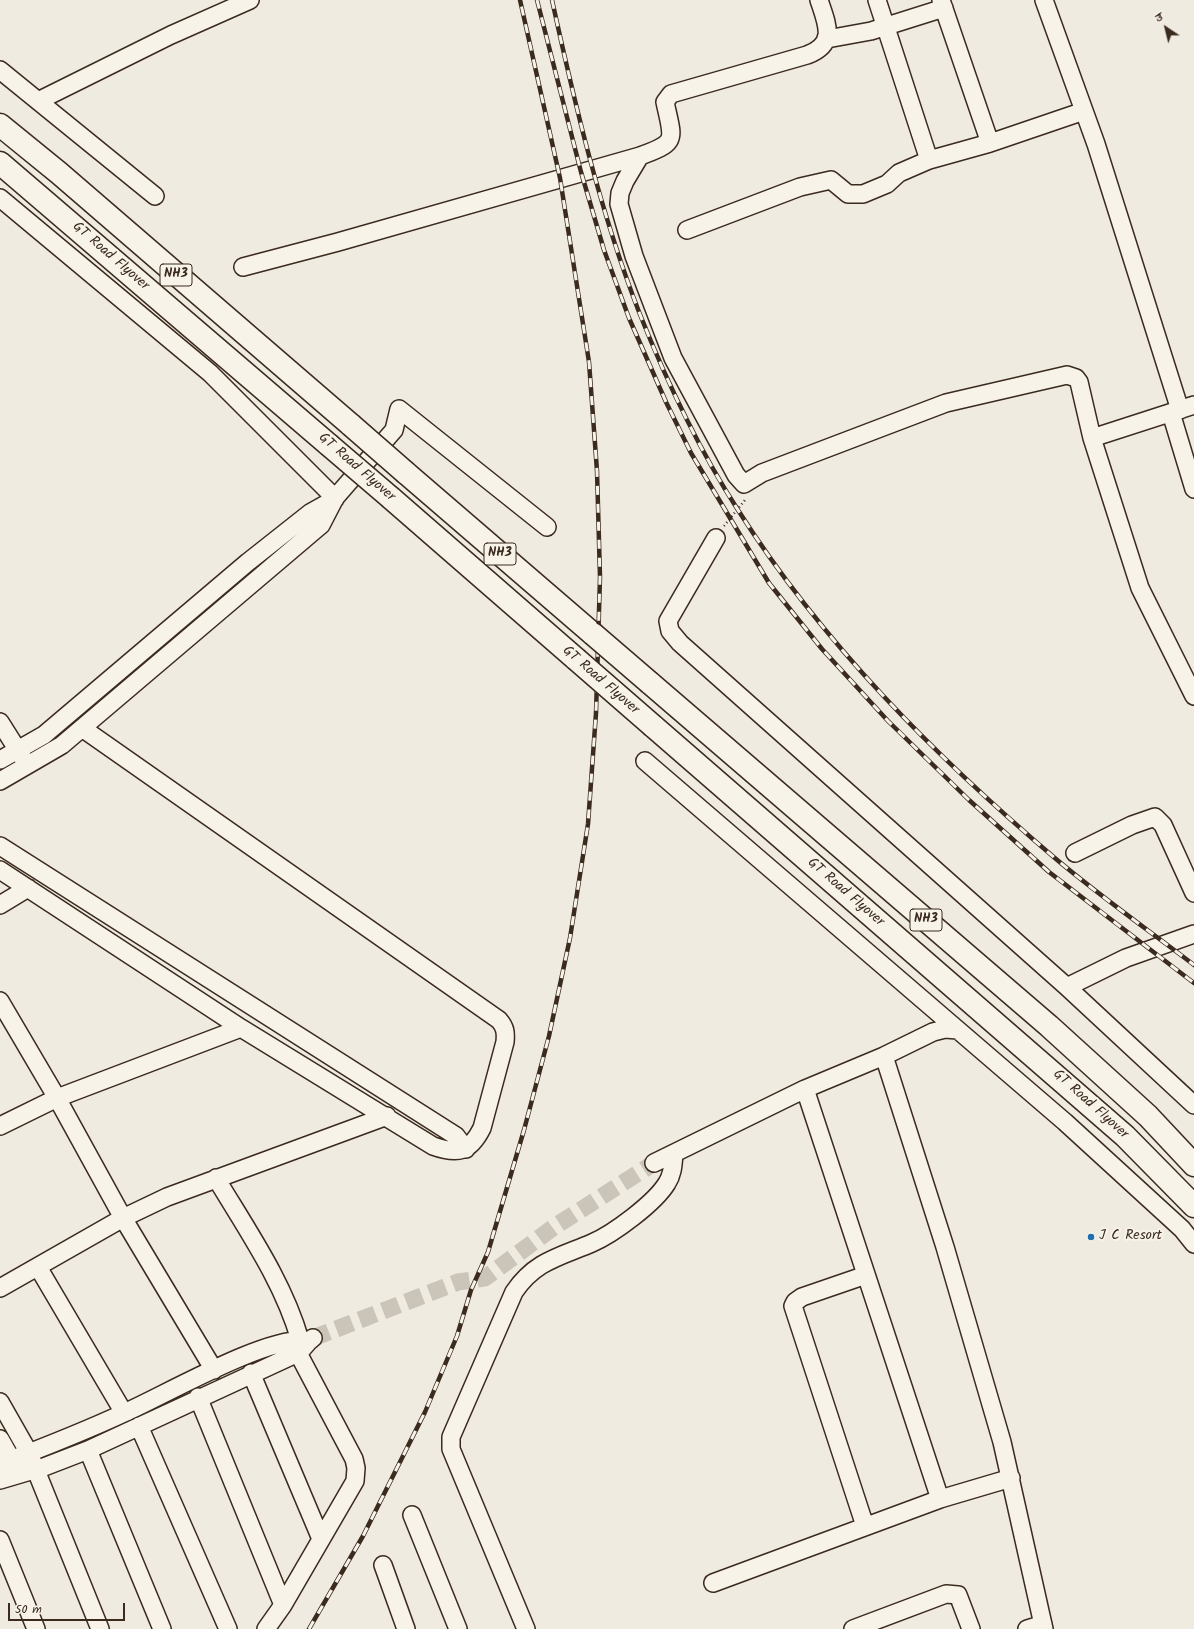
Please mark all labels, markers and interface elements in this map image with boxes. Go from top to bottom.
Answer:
north arrow [1146,8,1186,48]
text: उ [1151,9,1167,28]
street label: GT Road Flyover [68,219,152,295]
road number: NH3 [160,264,192,286]
street label: GT Road Flyover [314,430,398,506]
road number: NH3 [484,543,516,565]
street label: GT Road Flyover [558,643,642,719]
street label: GT Road Flyover [803,855,887,931]
road number: NH3 [910,909,942,931]
street label: GT Road Flyover [1049,1067,1131,1143]
place label: J C Resort [1099,1229,1162,1245]
marker: J C Resort [1086,1232,1096,1242]
scale bar [10,1595,127,1621]
text: 50 m [15,1600,42,1619]

